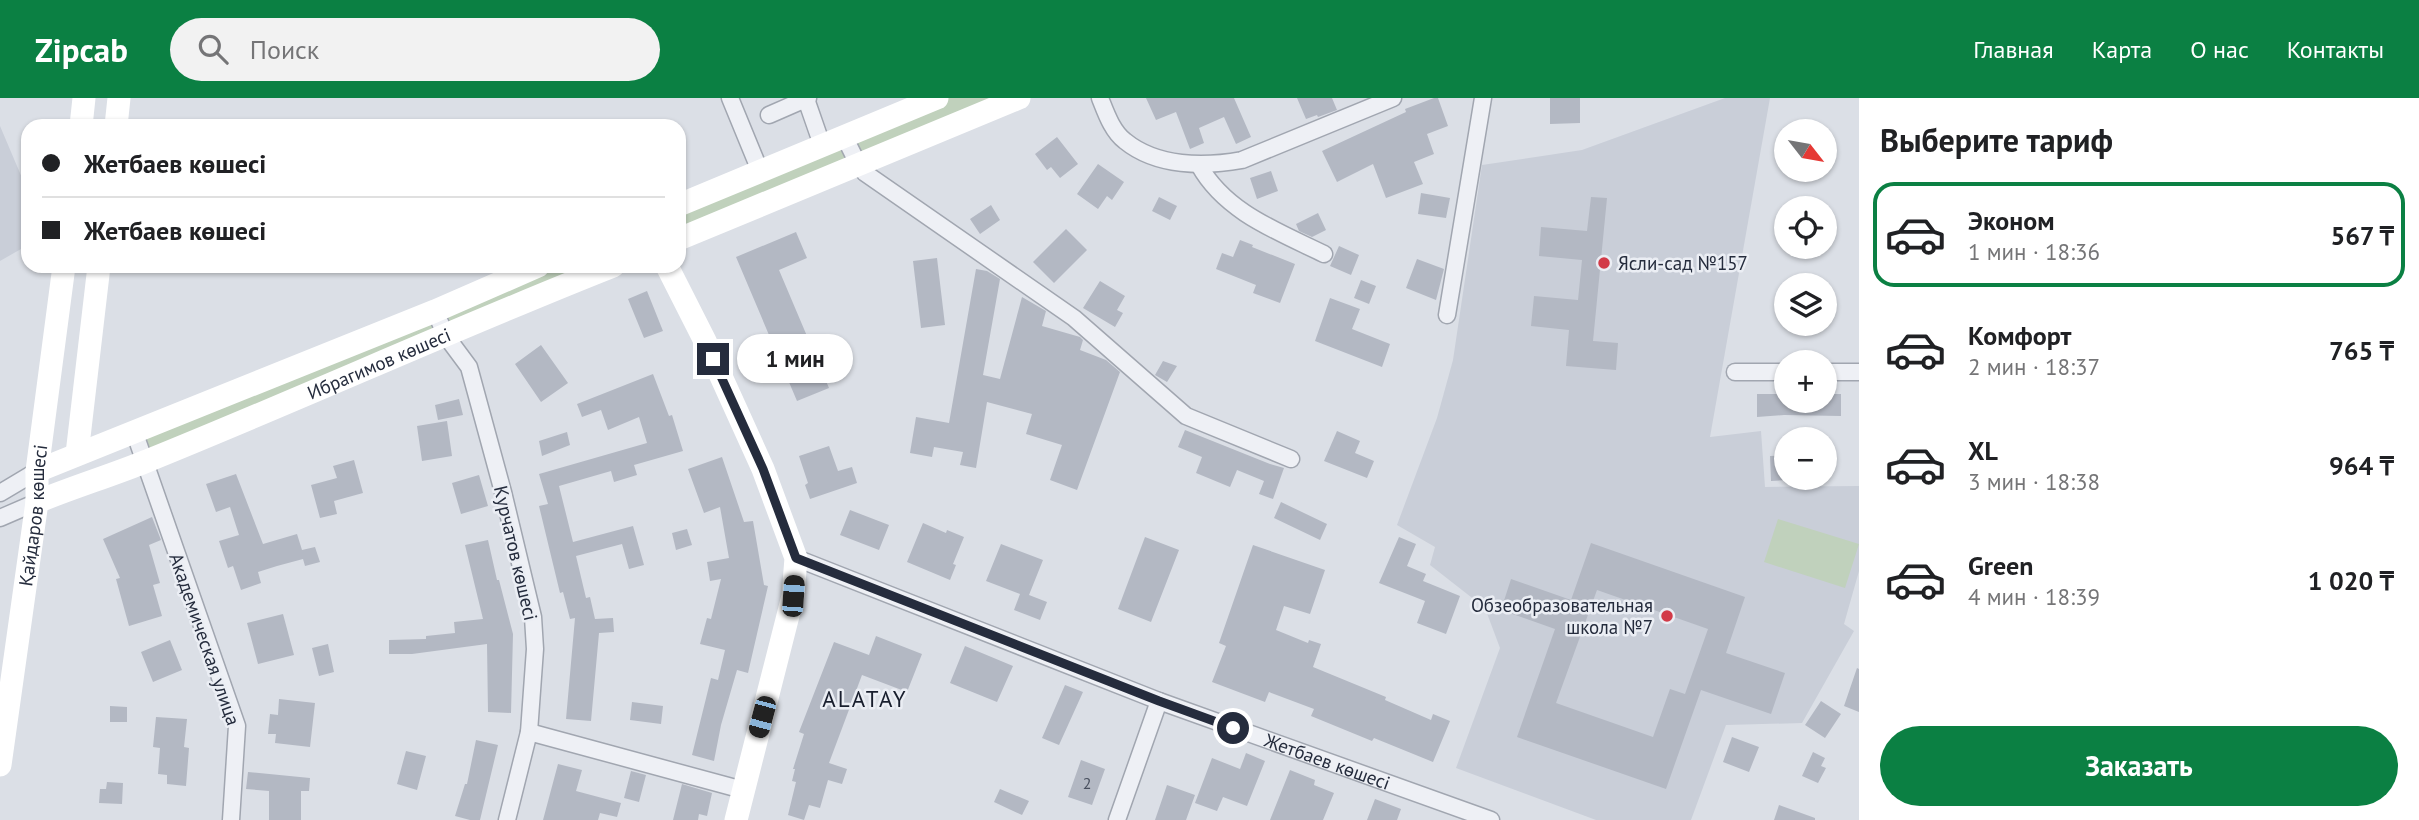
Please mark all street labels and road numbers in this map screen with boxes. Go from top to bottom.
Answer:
street label: Ибрагимов көшесі [304,322,454,405]
street label: Қайдаров көшесі [13,443,52,588]
street label: Курчатов көшесі [489,483,543,623]
street label: Академическая улица [164,550,246,728]
street label: Жетбаев көшесі [1260,727,1393,795]

